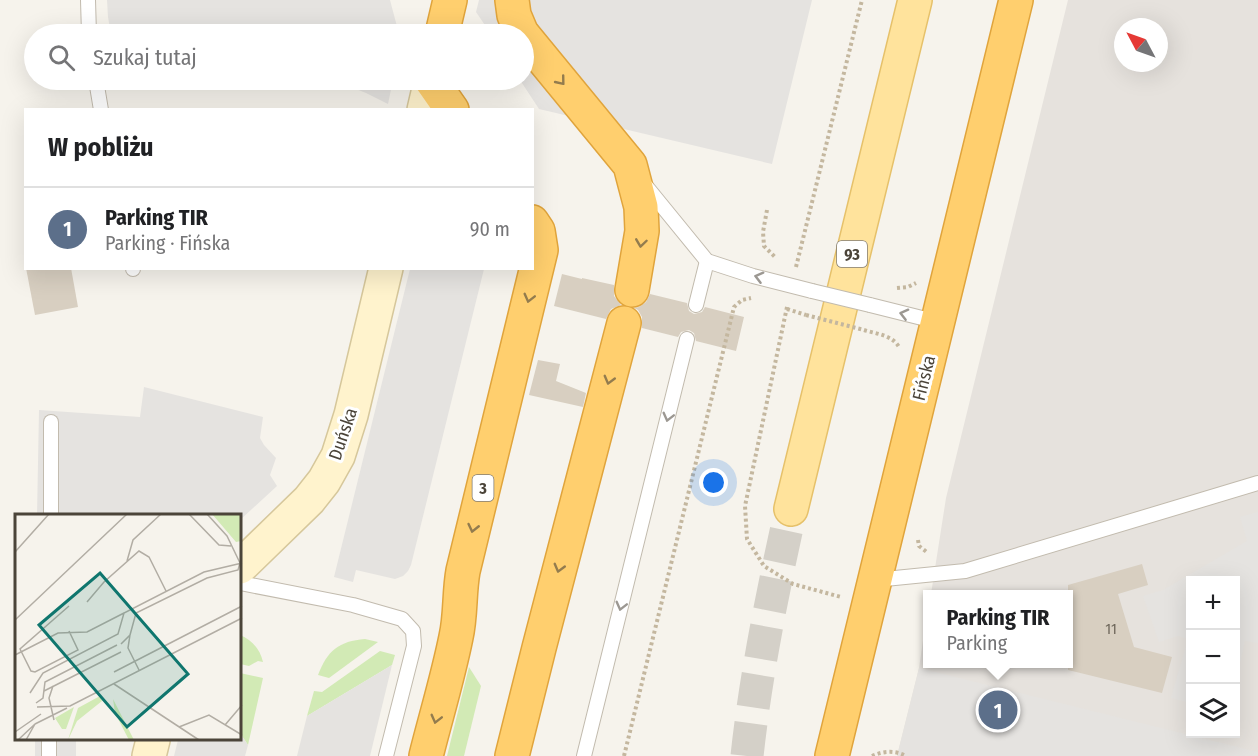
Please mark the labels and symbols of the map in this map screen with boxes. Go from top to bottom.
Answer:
north arrow [1114,18,1168,72]
one-way arrow [553,75,564,86]
one-way arrow [635,239,647,248]
road number: 93 [837,241,867,267]
one-way arrow [754,272,764,285]
one-way arrow [524,293,537,303]
one-way arrow [899,308,909,321]
street label: Fińska [908,353,940,403]
one-way arrow [603,375,616,385]
street label: Duńska [324,405,362,463]
one-way arrow [663,411,676,421]
your location [699,468,728,497]
road number: 3 [472,475,494,501]
inset map [15,514,242,741]
one-way arrow [468,523,481,533]
one-way arrow [554,563,567,573]
one-way arrow [616,600,628,611]
house number: 11 [1105,620,1117,638]
pin: 1 [978,688,1018,732]
one-way arrow [430,714,443,724]

